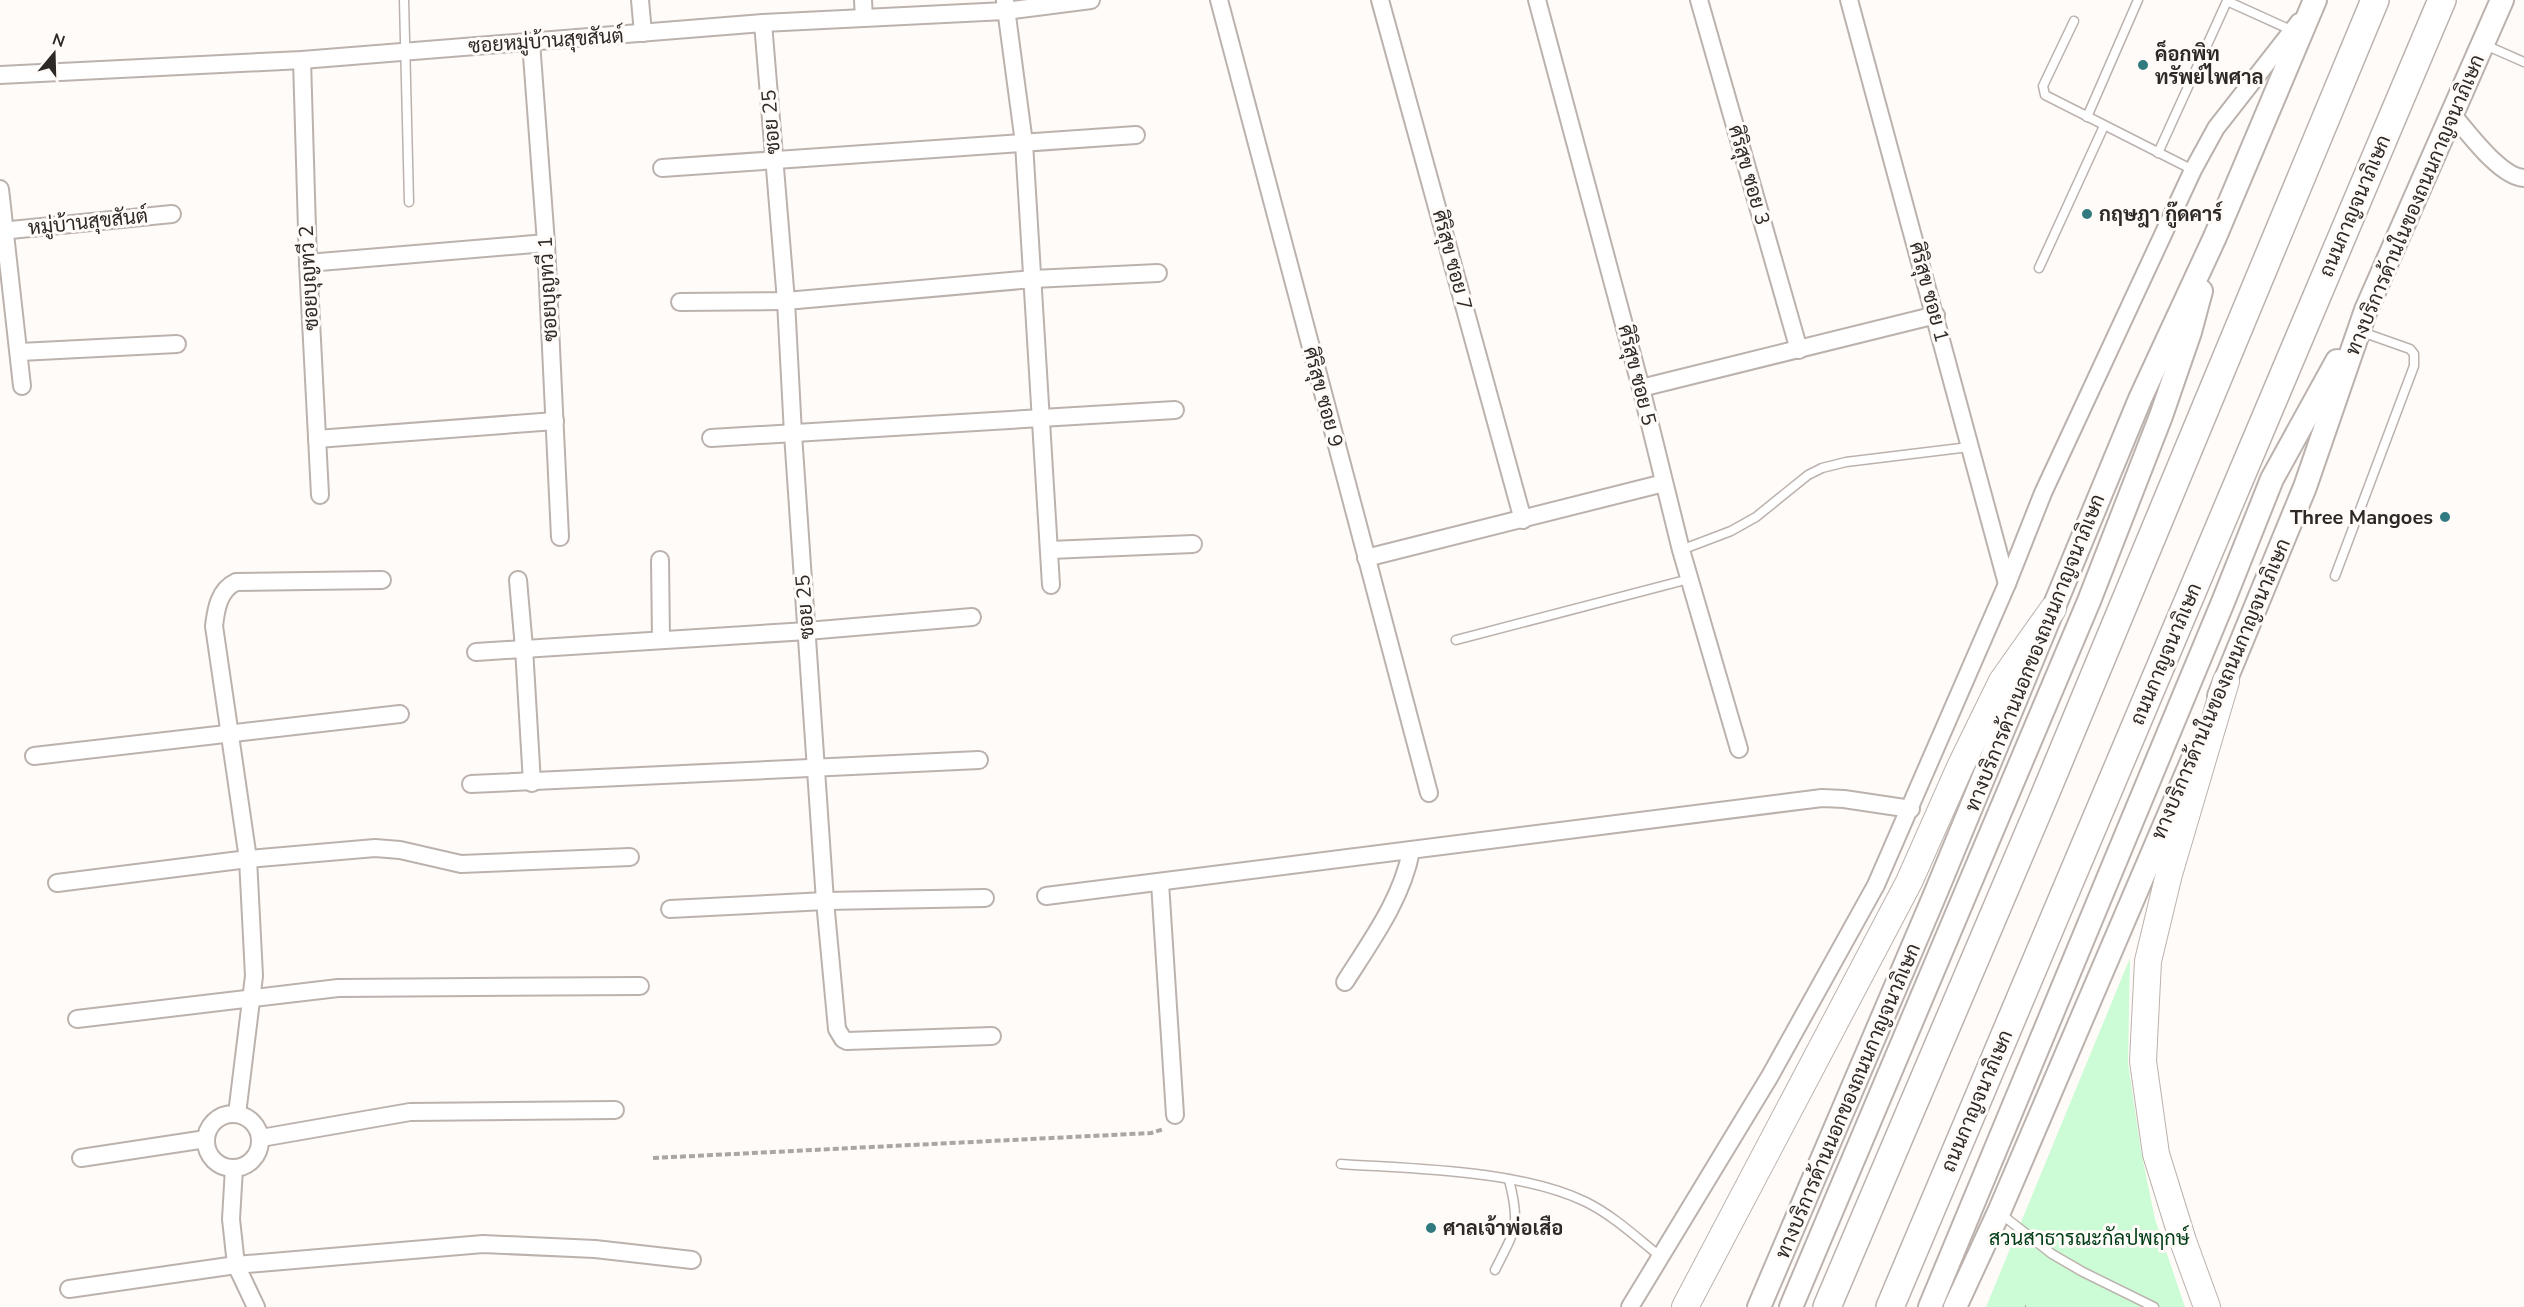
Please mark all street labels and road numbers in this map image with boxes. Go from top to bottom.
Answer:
street label: ซอยหมู่บ้านสุขสันต์ [467,21,625,61]
street label: ทางบริการด้านในของถนนกาญจนาภิเษก [2341,51,2489,359]
street label: ซอย 25 [755,89,787,155]
street label: ศิริสุข ซอย 3 [1722,122,1776,228]
street label: ถนนกาญจนาภิเษก [2314,131,2396,281]
street label: หมู่บ้านสุขสันต์ [27,201,149,243]
street label: ศิริสุข ซอย 7 [1426,207,1478,313]
street label: ซอยบุญทวี 2 [293,225,325,331]
street label: ซอยบุญทวี 1 [532,236,564,342]
street label: ศิริสุข ซอย 1 [1903,239,1955,345]
street label: ศิริสุข ซอย 5 [1611,322,1663,428]
street label: ศิริสุข ซอย 9 [1297,344,1349,450]
street label: ทางบริการด้านนอกของถนนกาญจนาภิเษก [1959,490,2111,816]
street label: ทางบริการด้านในของถนนกาญจนาภิเษก [2145,534,2297,844]
street label: ซอย 25 [789,574,821,640]
street label: ถนนกาญจนาภิเษก [2124,579,2208,729]
street label: ทางบริการด้านนอกของถนนกาญจนาภิเษก [1769,939,1927,1263]
street label: ถนนกาญจนาภิเษก [1935,1026,2019,1176]

